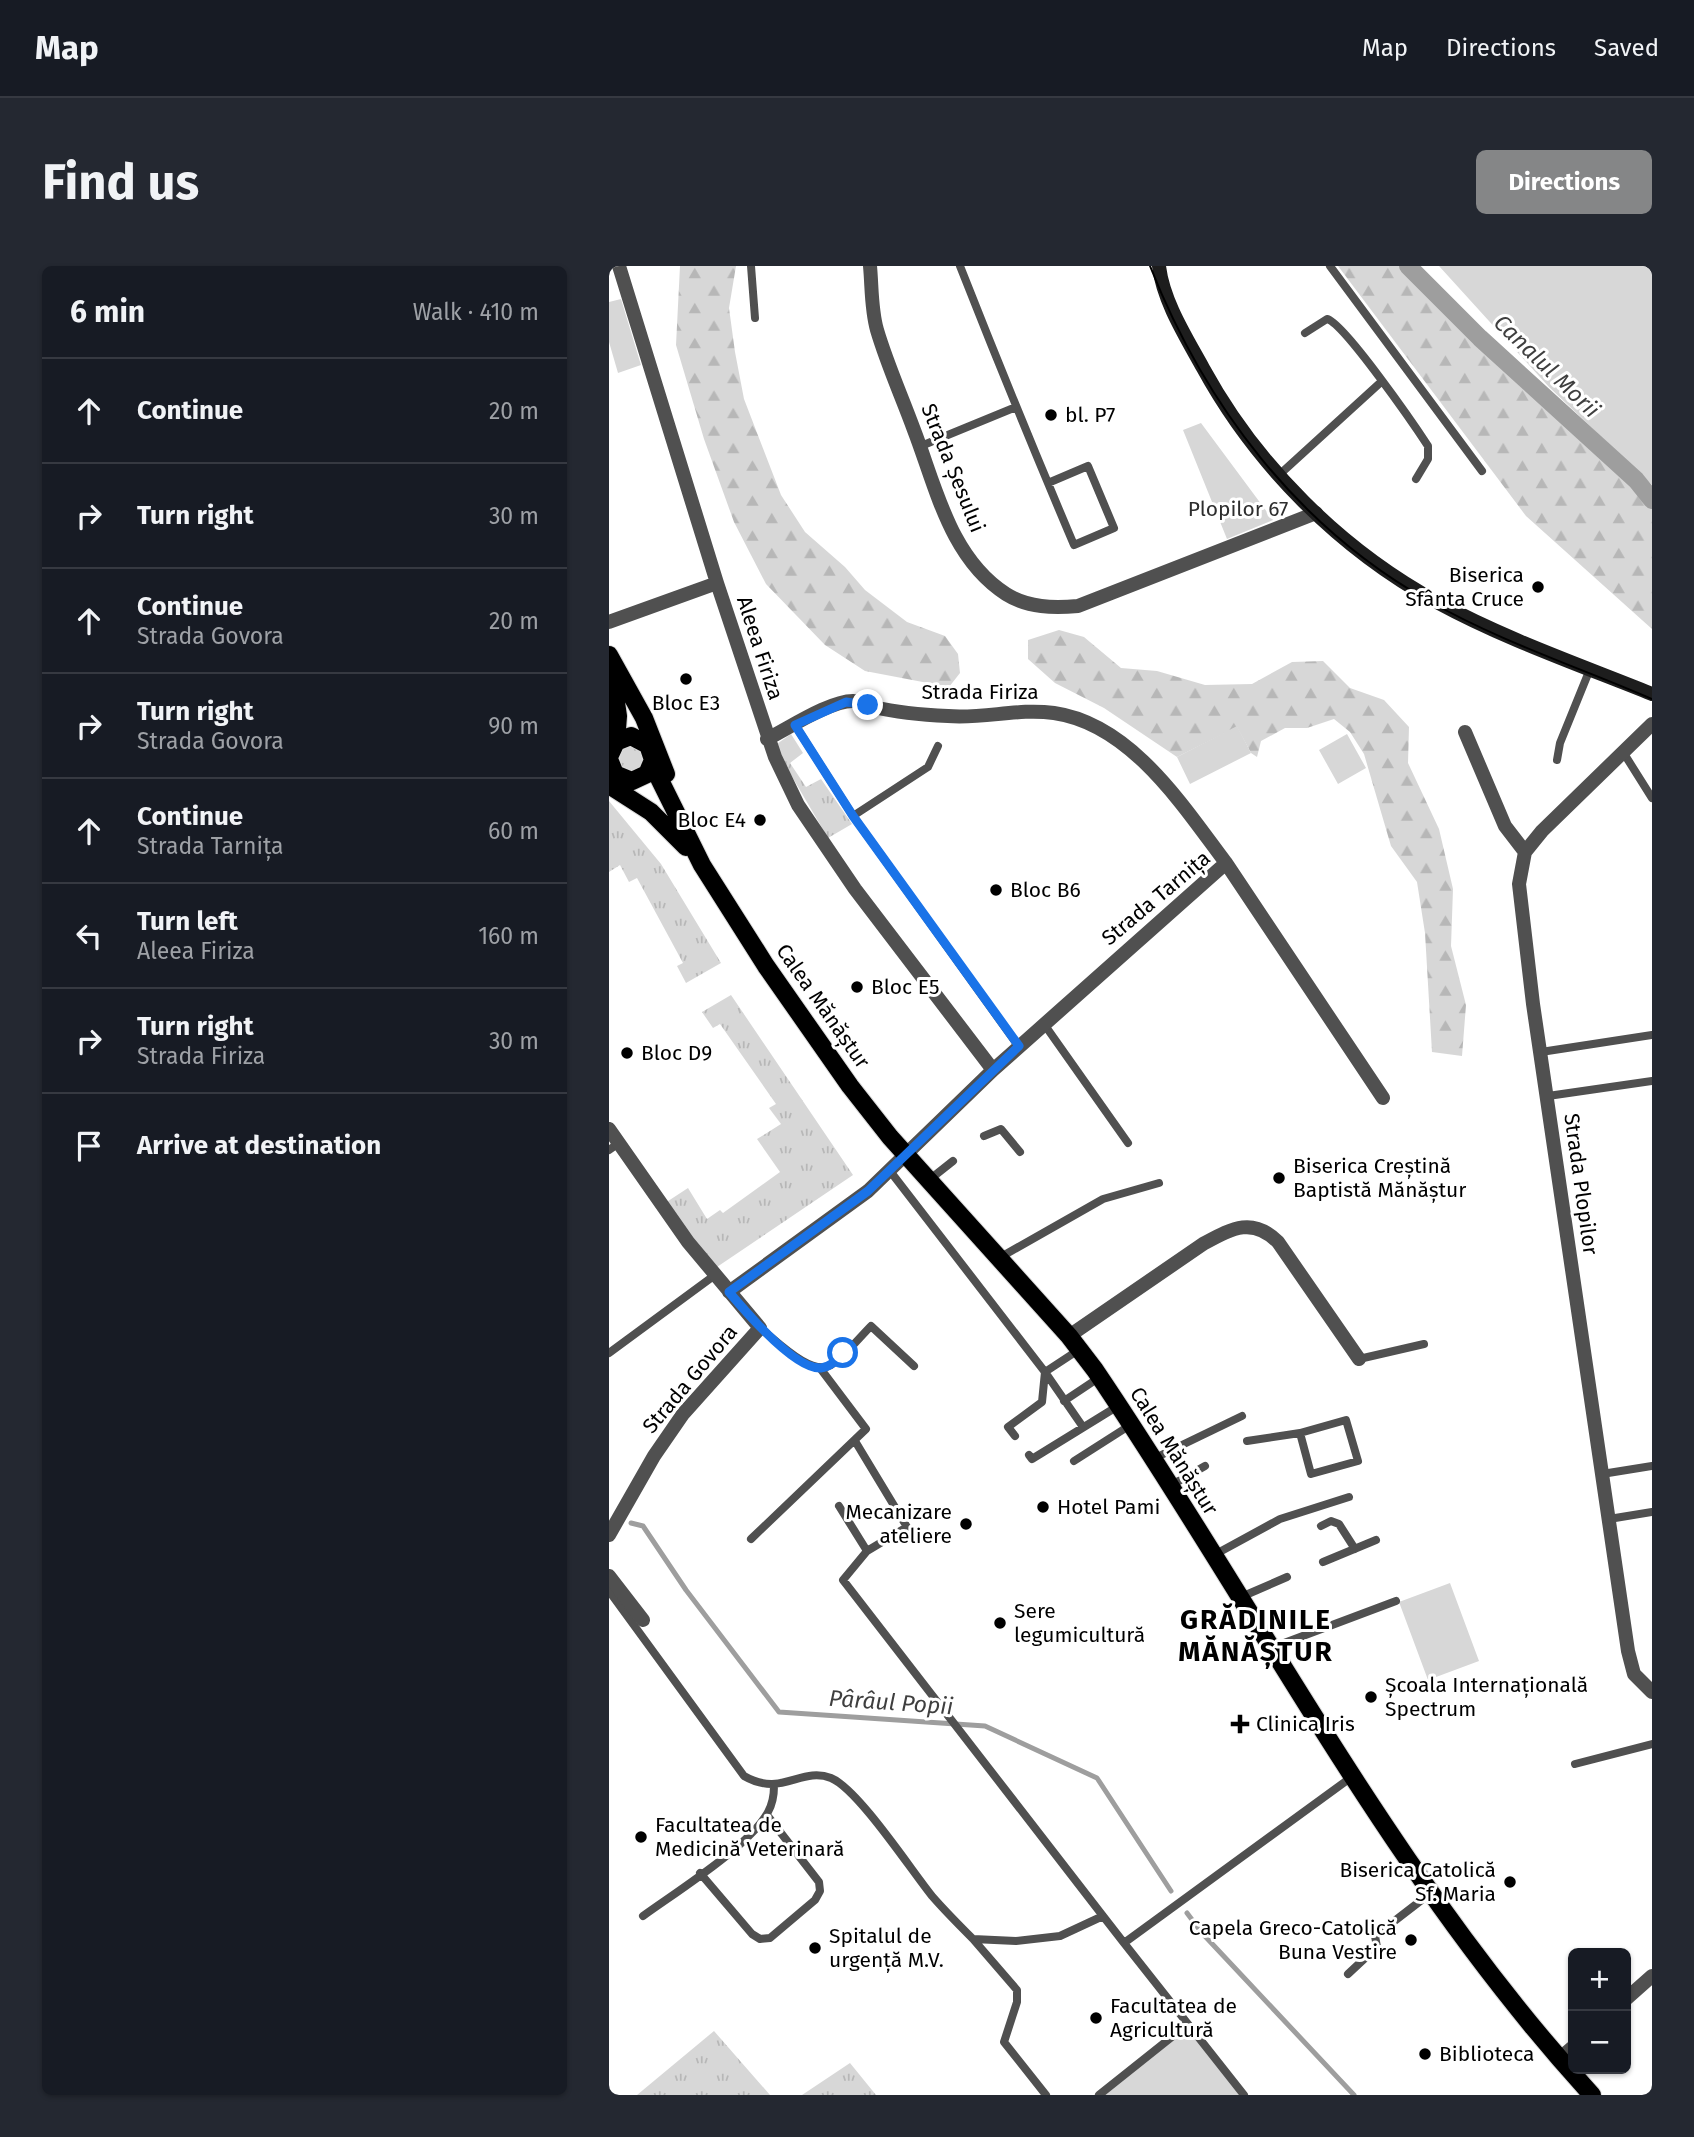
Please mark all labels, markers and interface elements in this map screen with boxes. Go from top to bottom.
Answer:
text: Map [35,28,99,68]
text: Map [1362,34,1408,62]
text: Directions [1446,34,1556,62]
text: Saved [1594,34,1659,62]
button: Directions [1476,150,1652,214]
text: Find us [42,153,199,212]
text: 6 min [70,294,145,330]
text: Walk · 410 m [413,298,539,326]
water label: Canalul Morii [1488,308,1606,424]
icon: ahead [70,392,108,430]
text: Continue [137,395,243,426]
text: 20 m [489,397,539,425]
street label: Strada Șesului [915,400,991,536]
place label: bl. P7 [1065,402,1115,428]
marker: bl. P7 [1043,407,1059,423]
park label: Plopilor 67 [1188,496,1288,522]
icon: right [70,497,108,535]
text: Turn right [137,500,254,531]
text: 30 m [489,502,539,530]
place label: Biserica Sfânta Cruce [1405,562,1524,612]
marker: Biserica Sfânta Cruce [1530,579,1546,595]
text: Continue [137,591,243,622]
street label: Aleea Firiza [731,593,789,703]
icon: ahead [70,602,108,640]
text: 20 m [489,607,539,635]
text: Strada Govora [137,622,284,650]
marker: Bloc E3 [678,671,694,687]
street label: Strada Firiza [921,679,1039,705]
route end [852,689,883,720]
place label: Bloc E3 [652,690,720,716]
text: Turn right [137,696,254,727]
icon: right [70,707,108,745]
text: 90 m [488,712,539,740]
text: Strada Govora [137,727,284,755]
text: Continue [137,801,243,832]
place label: Bloc E4 [678,807,746,833]
icon: ahead [70,812,108,850]
marker: Bloc E4 [752,812,768,828]
text: 60 m [488,817,539,845]
text: Strada Tarnița [137,832,284,860]
street label: Strada Tarnița [1096,845,1216,951]
place label: Bloc B6 [1010,877,1081,903]
marker: Bloc B6 [988,882,1004,898]
text: Turn left [137,906,238,937]
icon: left [70,917,108,955]
text: 160 m [478,922,539,950]
text: Aleea Firiza [137,937,255,965]
street label: Calea Mănăștur [770,939,876,1073]
place label: Bloc E5 [871,974,939,1000]
marker: Bloc E5 [849,979,865,995]
text: Turn right [137,1011,254,1042]
icon: right [70,1022,108,1060]
text: 30 m [489,1027,539,1055]
place label: Bloc D9 [641,1040,712,1066]
text: Strada Firiza [137,1042,265,1070]
marker: Bloc D9 [619,1045,635,1061]
street label: Strada Plopilor [1558,1112,1604,1256]
icon: arrive [70,1127,108,1165]
text: Arrive at destination [137,1130,381,1161]
place label: Biserica Creștină Baptistă Mănăștur [1293,1153,1466,1203]
marker: Biserica Creștină Baptistă Mănăștur [1271,1170,1287,1186]
street label: Strada Govora [637,1319,743,1439]
route start [827,1337,858,1368]
street label: Calea Mănăștur [1124,1382,1224,1520]
place label: Hotel Pami [1057,1494,1160,1520]
place label: Mecanizare ateliere [846,1499,952,1549]
marker: Hotel Pami [1035,1499,1051,1515]
marker: Mecanizare ateliere [958,1516,974,1532]
place label: Sere legumicultură [1014,1598,1145,1648]
district label: GRĂDINILE MĂNĂȘTUR [1178,1603,1334,1670]
marker: Sere legumicultură [992,1615,1008,1631]
place label: Școala Internațională Spectrum [1385,1672,1588,1722]
water label: Pârâul Popii [828,1684,955,1720]
marker: Școala Internațională Spectrum [1363,1689,1379,1705]
place label: Clinica Iris [1256,1711,1355,1737]
marker: Clinica Iris [1230,1714,1250,1734]
place label: Facultatea de Medicină Veterinară [655,1812,844,1862]
marker: Facultatea de Medicină Veterinară [633,1829,649,1845]
place label: Biserica Catolică Sf. Maria [1339,1857,1496,1907]
marker: Biserica Catolică Sf. Maria [1502,1874,1518,1890]
place label: Capela Greco-Catolică Buna Vestire [1189,1915,1397,1965]
place label: Spitalul de urgență M.V. [829,1923,944,1973]
marker: Capela Greco-Catolică Buna Vestire [1403,1932,1419,1948]
marker: Spitalul de urgență M.V. [807,1940,823,1956]
map controls [1568,1948,1631,2074]
button: + [1568,1948,1631,2011]
place label: Facultatea de Agricultură [1110,1993,1237,2043]
marker: Facultatea de Agricultură [1088,2010,1104,2026]
button: − [1568,2011,1631,2074]
place label: Biblioteca [1439,2041,1534,2067]
marker: Biblioteca [1417,2046,1433,2062]

